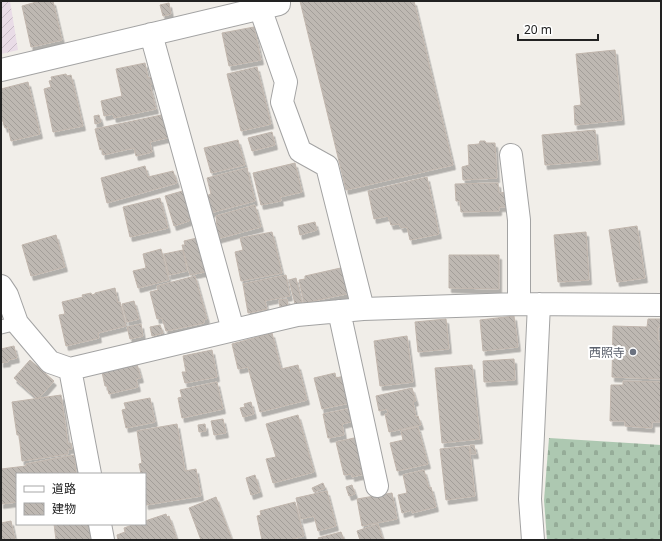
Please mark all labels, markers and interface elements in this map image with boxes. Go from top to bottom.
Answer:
scale bar [518,16,598,42]
text: 20 m [524,21,552,38]
place label: 西照寺 [589,344,625,361]
marker: 西照寺 [628,347,638,357]
legend [16,473,146,525]
text: 道路 [52,480,76,497]
text: 建物 [52,500,76,517]

